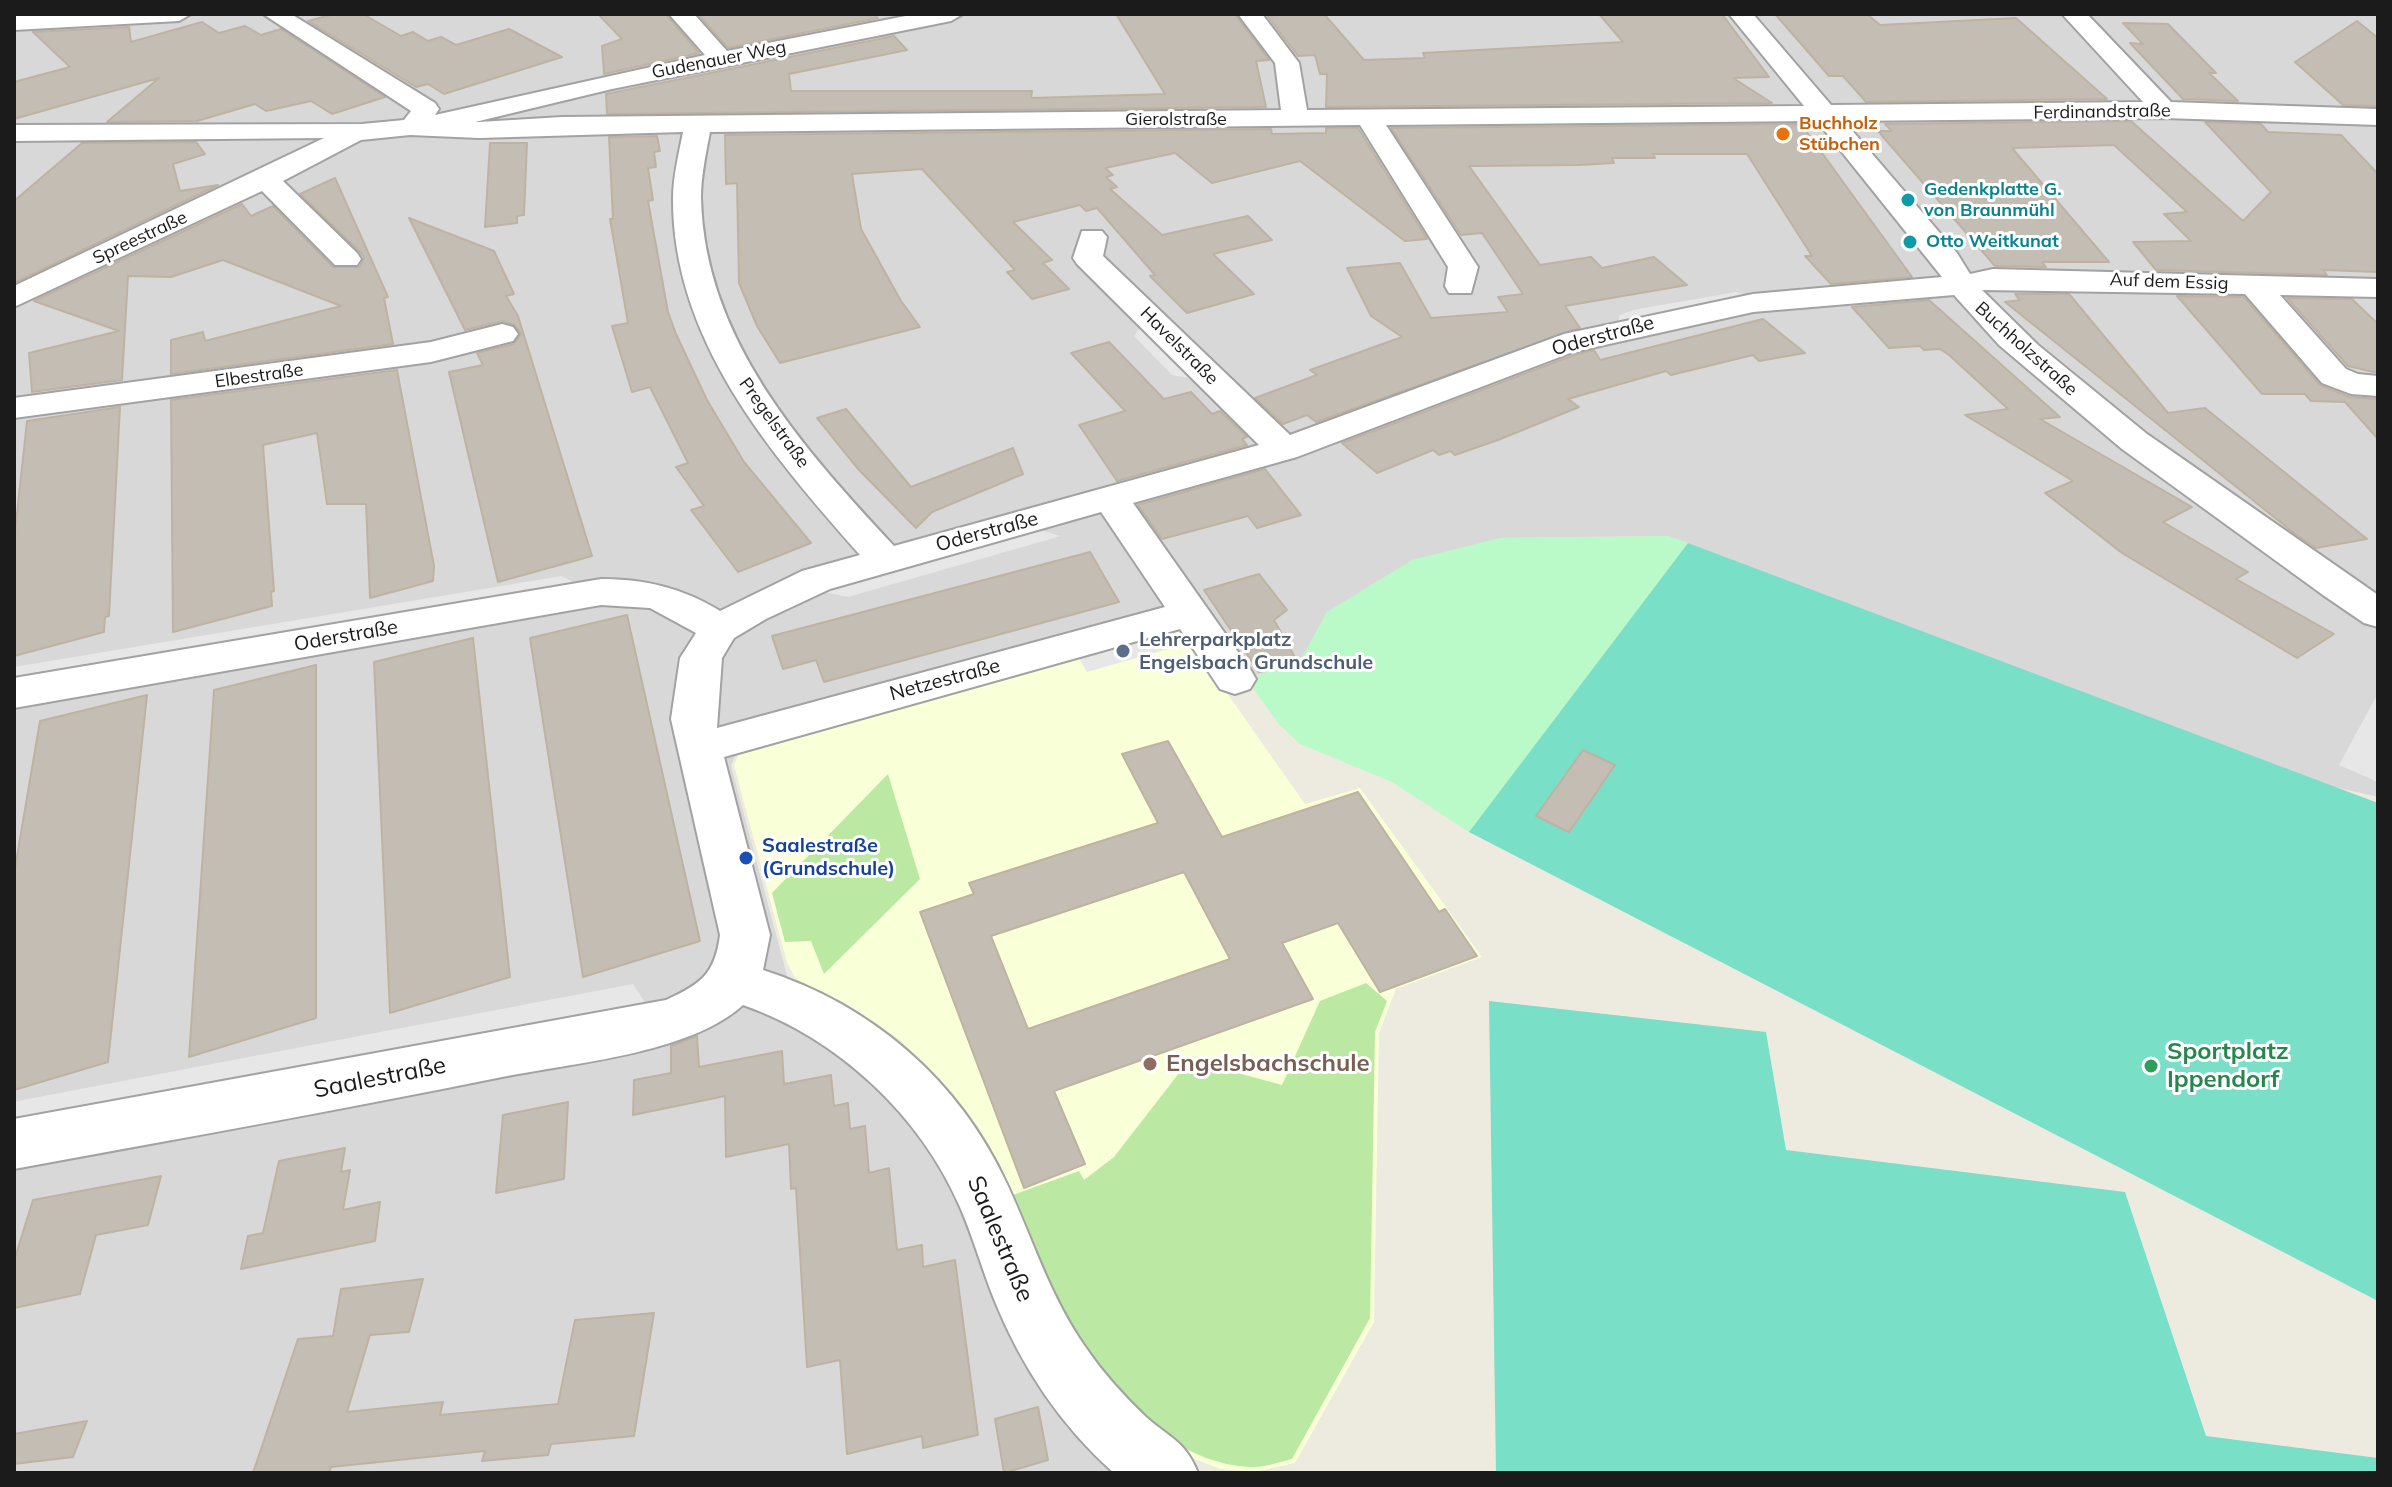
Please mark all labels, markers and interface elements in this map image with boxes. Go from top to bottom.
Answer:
street label: Gudenauer Weg [650,36,788,84]
street label: Ferdinandstraße [2033,100,2171,124]
street label: Gierolstraße [1125,109,1227,131]
place label: Buchholz Stübchen [1799,113,1880,156]
marker: Buchholz Stübchen [1774,125,1792,143]
place label: Gedenkplatte G. von Braunmühl [1924,179,2062,222]
marker: Gedenkplatte G. von Braunmühl [1899,191,1917,209]
street label: Spreestraße [89,207,191,269]
place label: Otto Weitkunat [1926,231,2059,253]
marker: Otto Weitkunat [1901,233,1919,251]
street label: Auf dem Essig [2109,269,2229,295]
street label: Buchholzstraße [1970,297,2082,401]
street label: Havelstraße [1135,302,1223,390]
street label: Oderstraße [1549,311,1657,361]
street label: Elbestraße [213,359,305,393]
street label: Pregelstraße [734,374,814,472]
street label: Oderstraße [933,507,1041,557]
street label: Oderstraße [292,615,400,657]
place label: Lehrerparkplatz Engelsbach Grundschule [1139,628,1373,675]
marker: Lehrerparkplatz Engelsbach Grundschule [1114,642,1132,660]
street label: Netzestraße [887,654,1003,706]
place label: Saalestraße (Grundschule) [762,834,895,881]
marker: Saalestraße (Grundschule) [737,849,755,867]
place label: Sportplatz Ippendorf [2167,1038,2289,1094]
place label: Engelsbachschule [1166,1050,1370,1078]
street label: Saalestraße [311,1051,449,1105]
marker: Engelsbachschule [1141,1055,1159,1073]
marker: Sportplatz Ippendorf [2142,1057,2160,1075]
street label: Saalestraße [961,1172,1039,1306]

